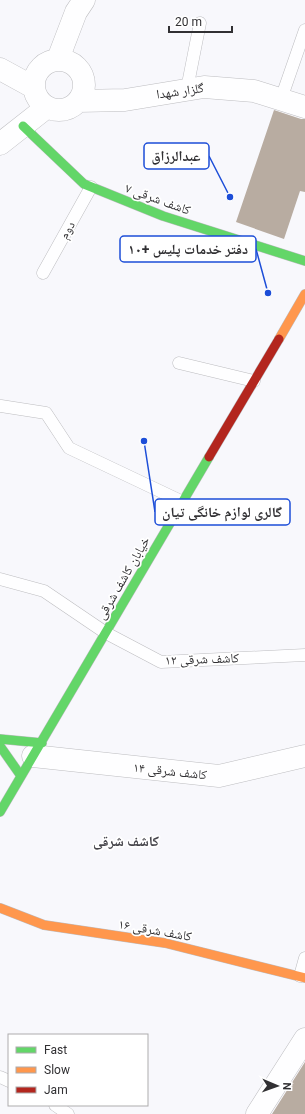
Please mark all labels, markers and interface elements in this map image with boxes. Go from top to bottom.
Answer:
scale bar [169,8,232,34]
text: 20 m [175,15,202,29]
street label: گلزار شهدا [155,80,206,103]
callout: عبدالرزاق [144,143,209,169]
text: عبدالرزاق [151,148,201,165]
street label: کاشف شرقی ۷ [123,180,193,219]
street label: دوم [56,219,79,242]
callout: دفتر خدمات پلیس +۱۰ [120,236,256,262]
text: دفتر خدمات پلیس +۱۰ [128,241,248,258]
callout: گالری لوازم خانگی تیان [155,499,290,525]
text: گالری لوازم خانگی تیان [162,504,282,522]
street label: خیابان کاشف شرقی [93,534,154,623]
street label: کاشف شرقی ۱۲ [165,650,240,669]
street label: کاشف شرقی ۱۴ [132,760,208,783]
district label: کاشف شرقی [93,833,159,850]
street label: کاشف شرقی ۱۶ [117,916,193,945]
legend [8,1034,148,1106]
text: Fast [44,1043,67,1057]
text: Slow [44,1063,70,1077]
north arrow [257,1066,297,1106]
text: N [280,1082,293,1091]
text: Jam [44,1083,68,1097]

